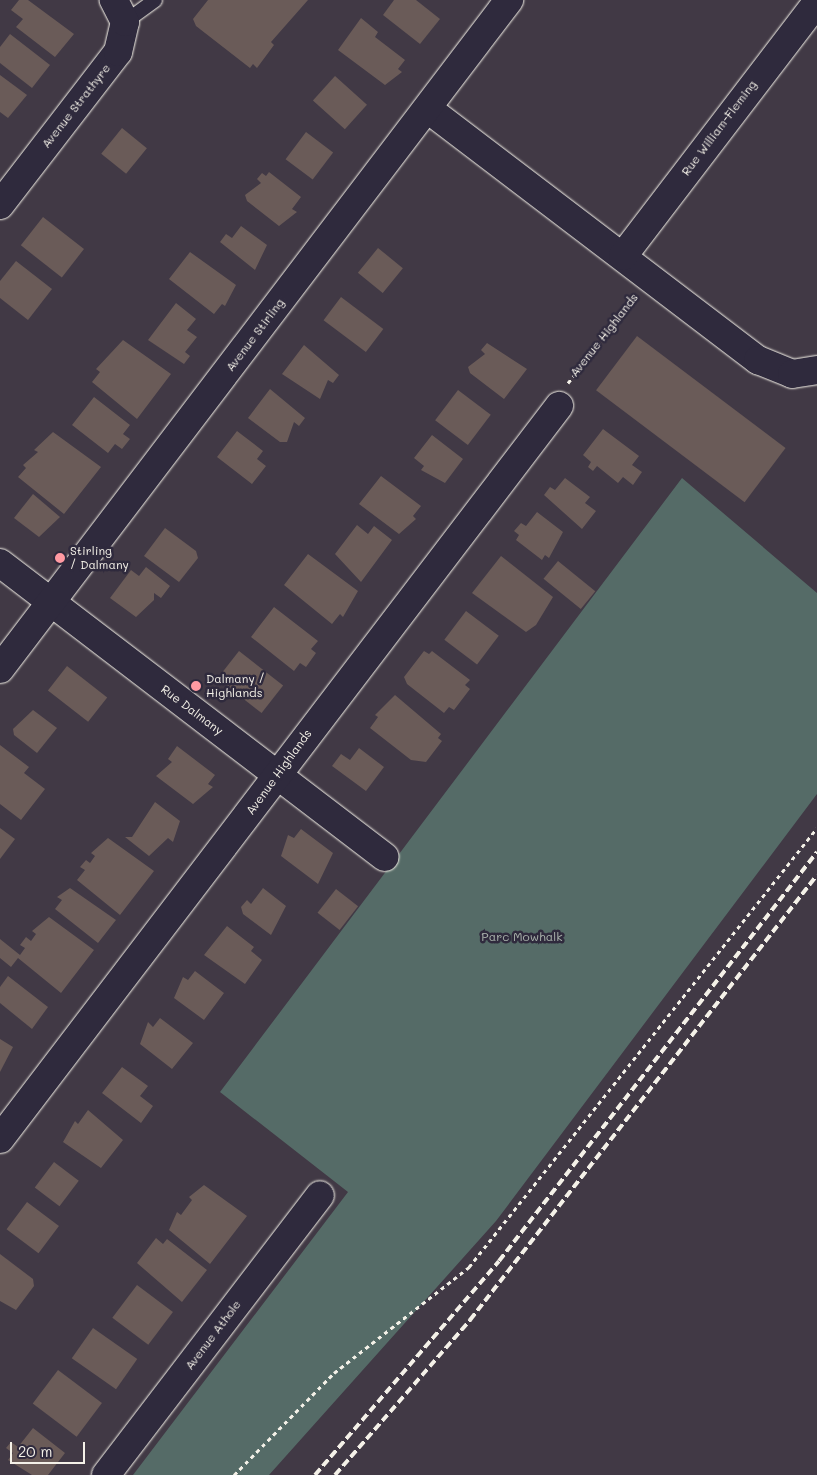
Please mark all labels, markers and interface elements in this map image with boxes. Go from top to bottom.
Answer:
street label: Avenue Strathyre [39,61,113,151]
street label: Rue William-Fleming [678,78,760,178]
street label: Avenue Highlands [567,290,641,380]
street label: Avenue Stirling [223,296,287,374]
place label: Stirling / Dalmany [70,544,129,572]
marker: Stirling / Dalmany [54,552,66,564]
place label: Dalmany / Highlands [206,672,265,700]
marker: Dalmany / Highlands [190,680,202,692]
street label: Rue Dalmany [158,682,226,738]
street label: Avenue Highlands [243,727,315,817]
park label: Parc Mowhalk [481,930,563,944]
street label: Avenue Athole [182,1297,244,1373]
scale bar [12,1432,88,1464]
text: 20 m [18,1441,52,1461]

